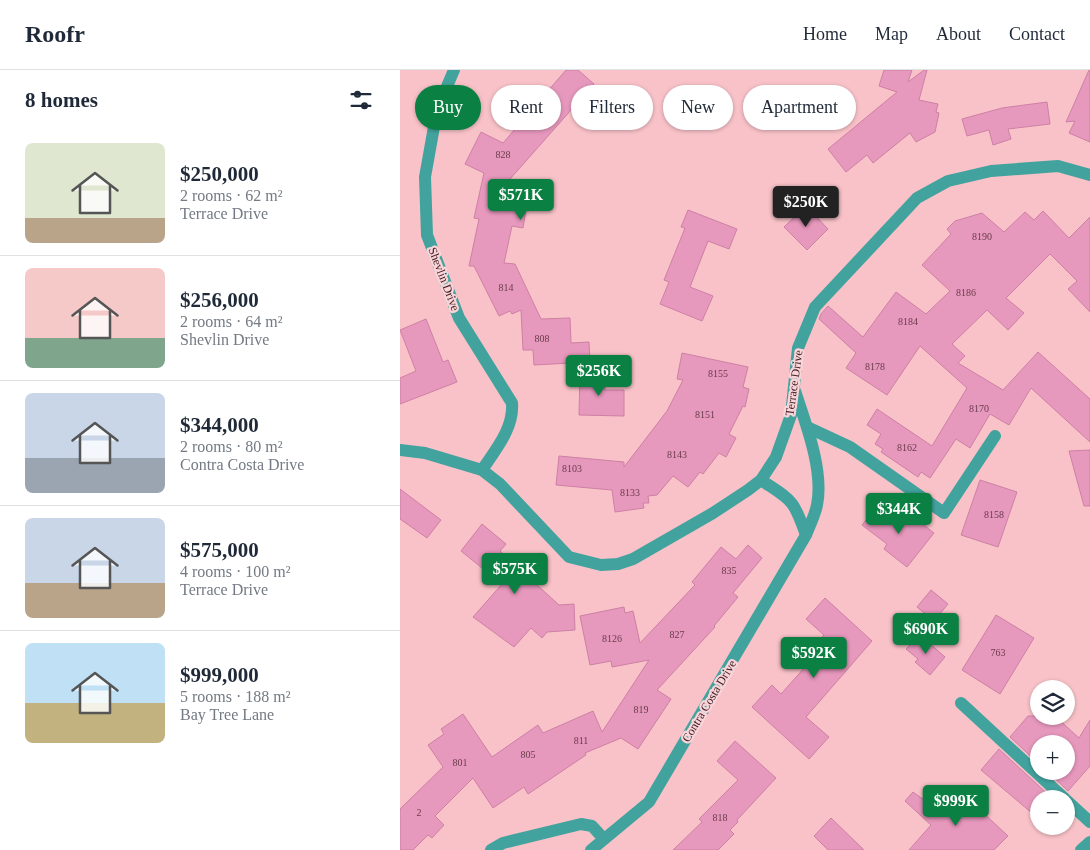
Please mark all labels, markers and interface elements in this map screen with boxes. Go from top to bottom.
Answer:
text: Roofr [25,21,85,47]
text: Home [803,24,847,44]
text: Map [875,24,908,44]
text: About [936,24,981,44]
text: Contact [1009,24,1065,44]
chip: Buy [415,85,481,130]
chip: Rent [491,85,561,130]
chip: Filters [571,85,653,130]
chip: New [663,85,733,130]
chip: Apartment [743,85,856,130]
icon: filters [347,86,375,114]
text: 8 homes [25,88,98,112]
house number: 828 [496,149,511,160]
text: $250,000 [180,162,259,186]
icon: home [65,163,125,223]
pin: $571K [486,178,556,221]
text: $571K [499,186,543,203]
pin: $250K [771,186,841,228]
text: 2 rooms · 62 m² [180,187,283,204]
text: $250K [784,193,828,210]
text: Terrace Drive [180,205,268,222]
house number: 8190 [972,231,992,242]
street label: Shevlin Drive [425,245,463,313]
house number: 814 [499,282,514,293]
house number: 8186 [956,287,976,298]
icon: home [65,288,125,348]
text: $256,000 [180,288,259,312]
text: 2 rooms · 64 m² [180,313,283,330]
house number: 8184 [898,316,918,327]
text: Shevlin Drive [180,331,269,348]
house number: 808 [535,333,550,344]
street label: Terrace Drive [782,349,806,417]
pin: $256K [564,354,634,397]
house number: 8178 [865,361,885,372]
text: $256K [577,362,621,379]
house number: 8155 [708,368,728,379]
house number: 8170 [969,403,989,414]
house number: 8151 [695,409,715,420]
icon: home [65,413,125,473]
text: $344,000 [180,413,259,437]
text: 2 rooms · 80 m² [180,438,283,455]
house number: 8162 [897,442,917,453]
house number: 8143 [667,449,687,460]
text: Contra Costa Drive [180,456,304,473]
house number: 8103 [562,463,582,474]
house number: 8133 [620,487,640,498]
pin: $344K [864,492,934,535]
text: $344K [877,500,921,517]
house number: 8158 [984,509,1004,520]
icon: home [65,538,125,598]
text: $575,000 [180,538,259,562]
pin: $575K [480,552,550,595]
text: $575K [493,560,537,577]
text: 4 rooms · 100 m² [180,563,291,580]
house number: 835 [722,565,737,576]
text: Terrace Drive [180,581,268,598]
pin: $690K [891,612,961,655]
text: $690K [904,620,948,637]
house number: 827 [670,629,685,640]
house number: 8126 [602,633,622,644]
pin: $592K [779,636,849,679]
text: $592K [792,644,836,661]
house number: 763 [991,647,1006,658]
street label: Contra Costa Drive [679,657,739,745]
icon: home [65,663,125,723]
text: $999,000 [180,663,259,687]
map controls [1030,680,1075,835]
button: layers [1030,680,1075,725]
text: 5 rooms · 188 m² [180,688,291,705]
house number: 819 [634,704,649,715]
text: Bay Tree Lane [180,706,274,723]
house number: 811 [574,735,588,746]
button: + [1030,735,1075,780]
house number: 805 [521,749,536,760]
house number: 801 [453,757,468,768]
pin: $999K [921,784,991,827]
button: − [1030,790,1075,835]
text: $999K [934,792,978,809]
house number: 2 [417,807,422,818]
house number: 818 [713,812,728,823]

